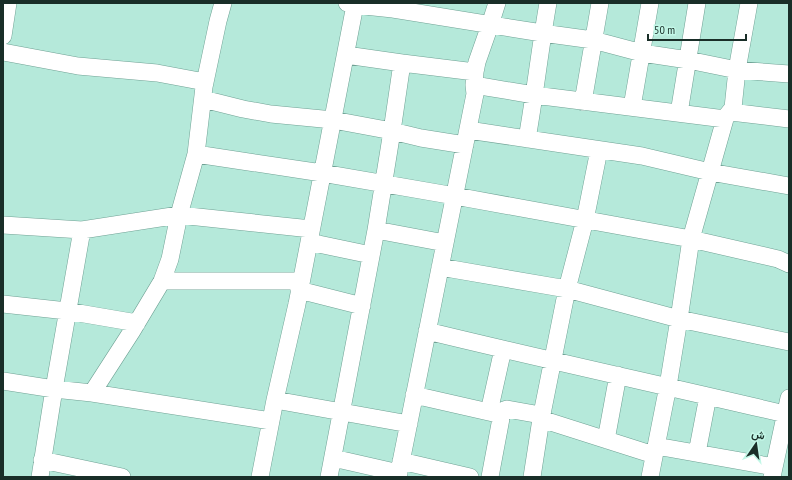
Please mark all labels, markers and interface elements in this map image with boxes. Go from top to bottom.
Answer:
scale bar [648,16,746,42]
text: 50 m [654,22,675,37]
north arrow [736,424,776,464]
text: ش [750,426,766,443]

